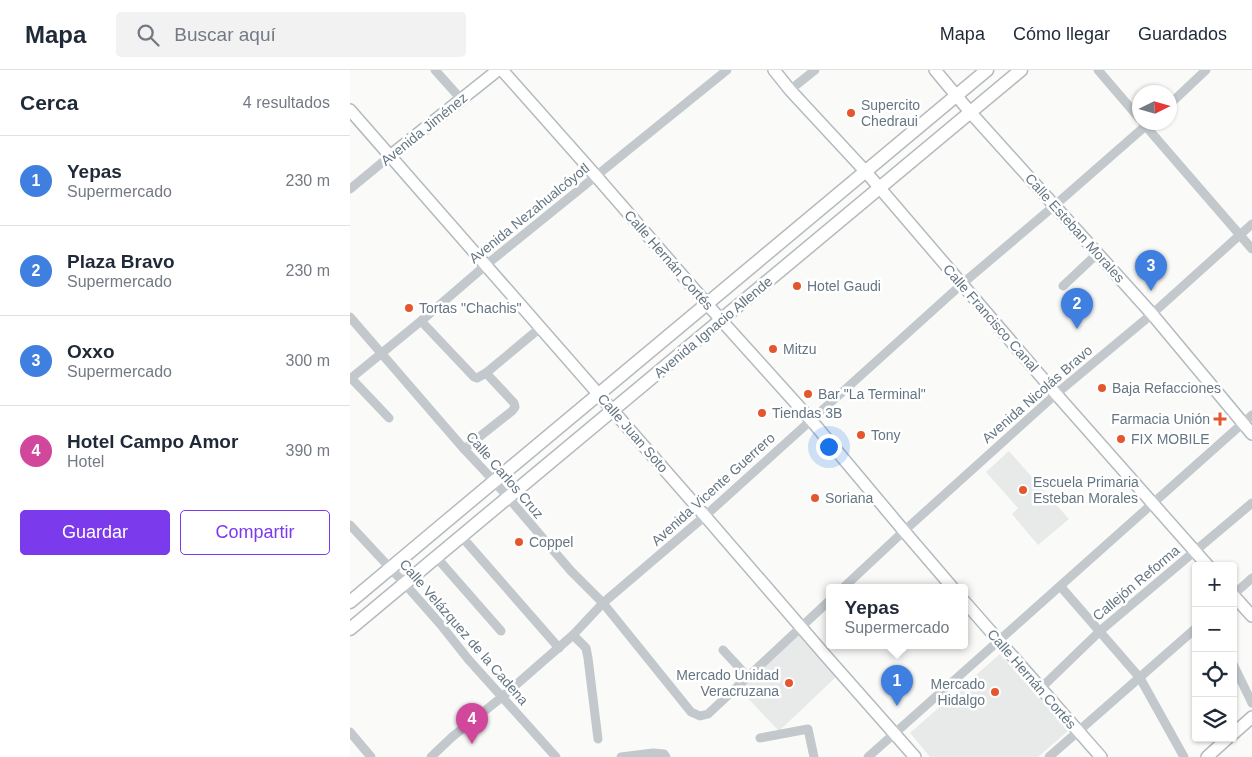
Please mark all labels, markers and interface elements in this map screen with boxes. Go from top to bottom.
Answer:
search box [116,12,466,57]
text: Mapa [25,21,86,48]
icon: search [134,21,162,49]
text: Buscar aquí [174,24,276,45]
text: Mapa [940,24,985,44]
text: Cómo llegar [1013,24,1110,44]
text: Guardados [1138,24,1227,44]
north arrow [1132,85,1177,130]
street label: Avenida Jiménez [378,89,470,169]
text: Cerca [20,91,78,114]
text: 4 resultados [243,94,330,111]
place label: Supercito Chedraui [861,97,920,129]
marker: Supercito Chedraui [845,107,857,119]
street label: Avenida Nezahualcóyotl [466,160,592,266]
text: Yepas [67,161,122,182]
street label: Calle Esteban Morales [1022,170,1128,286]
text: 1 [32,172,40,189]
text: 230 m [286,172,330,189]
text: Supermercado [67,183,172,200]
street label: Calle Hernán Cortés [621,207,717,313]
pin: 3 [1135,250,1167,291]
text: Plaza Bravo [67,251,175,272]
street label: Calle Francisco Canal [940,261,1042,375]
text: 2 [32,262,40,279]
text: 230 m [286,262,330,279]
text: Supermercado [67,273,172,290]
street label: Avenida Ignacio Allende [651,273,775,381]
place label: Hotel Gaudi [807,278,881,294]
marker: Hotel Gaudi [791,280,803,292]
pin: 2 [1061,288,1093,329]
place label: Tortas "Chachis" [419,300,522,316]
marker: Tortas "Chachis" [403,302,415,314]
text: Oxxo [67,341,115,362]
place label: Mitzu [783,341,816,357]
street label: Avenida Nicolás Bravo [979,342,1095,446]
marker: Mitzu [767,343,779,355]
text: 3 [32,352,40,369]
text: 300 m [286,352,330,369]
text: Supermercado [67,363,172,380]
place label: Baja Refacciones [1112,380,1221,396]
marker: Baja Refacciones [1096,382,1108,394]
place label: Bar "La Terminal" [818,386,926,402]
marker: Bar "La Terminal" [802,388,814,400]
street label: Calle Juan Soto [595,390,672,476]
place label: Tiendas 3B [772,405,842,421]
marker: Tiendas 3B [756,407,768,419]
place label: Farmacia Unión [1111,411,1210,427]
marker: Farmacia Unión [1214,413,1226,425]
place label: Tony [871,427,901,443]
street label: Calle Carlos Cruz [463,428,547,522]
street label: Avenida Vicente Guerrero [648,429,778,549]
marker: Tony [855,429,867,441]
text: Hotel Campo Amor [67,431,238,452]
place label: FIX MOBILE [1131,431,1210,447]
marker: FIX MOBILE [1115,433,1127,445]
your location [816,434,842,460]
text: 4 [32,442,40,459]
text: 390 m [286,442,330,459]
text: Hotel [67,453,104,470]
place label: Escuela Primaria Esteban Morales [1033,474,1139,506]
marker: Escuela Primaria Esteban Morales [1017,484,1029,496]
place label: Soriana [825,490,873,506]
marker: Soriana [809,492,821,504]
button: Guardar [20,510,170,555]
button: Compartir [180,510,330,555]
place label: Coppel [529,534,573,550]
marker: Coppel [513,536,525,548]
street label: Callejón Reforma [1089,542,1183,624]
street label: Calle Velázquez de la Cadena [396,556,532,708]
map controls [1192,562,1237,742]
button: + [1192,562,1237,607]
popup [826,584,968,649]
text: Yepas [845,597,899,618]
button: − [1192,607,1237,652]
text: Supermercado [845,619,949,636]
street label: Calle Hernán Cortés [984,626,1080,732]
button: locate [1192,652,1237,697]
pin: 1 [881,665,913,706]
place label: Mercado Unidad Veracruzana [676,667,779,699]
place label: Mercado Hidalgo [931,676,985,708]
marker: Mercado Unidad Veracruzana [783,677,795,689]
marker: Mercado Hidalgo [989,686,1001,698]
button: layers [1192,697,1237,742]
pin: 4 [456,703,488,744]

